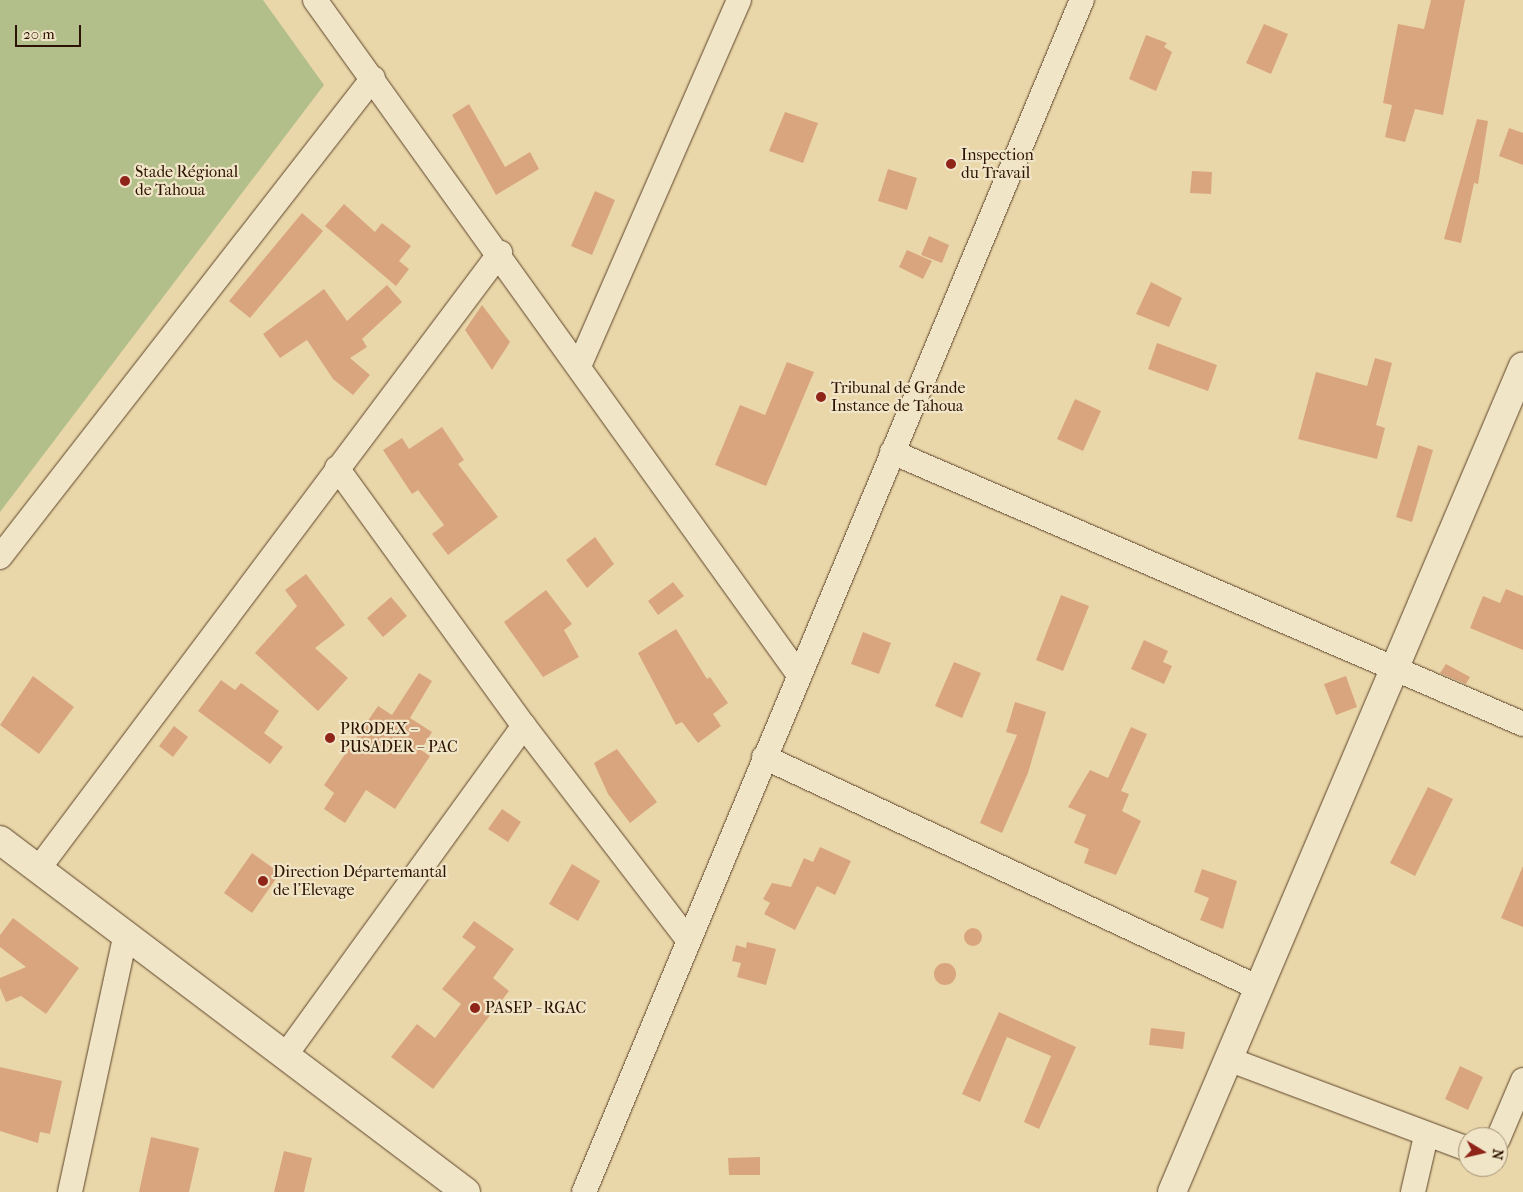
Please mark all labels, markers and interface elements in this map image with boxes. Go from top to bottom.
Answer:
scale bar [18,15,84,47]
text: 20 m [23,25,55,43]
place label: Inspection du Travail [961,145,1034,183]
marker: Inspection du Travail [945,158,957,170]
place label: Stade Régional de Tahoua [135,162,238,200]
marker: Stade Régional de Tahoua [119,175,131,187]
place label: Tribunal de Grande Instance de Tahoua [831,378,965,416]
marker: Tribunal de Grande Instance de Tahoua [815,391,827,403]
place label: PRODEX – PUSADER – PAC [340,719,458,757]
marker: PRODEX – PUSADER – PAC [324,732,336,744]
place label: Direction Départemantal de l'Elevage [273,862,447,900]
marker: Direction Départemantal de l'Elevage [257,875,269,887]
place label: PASEP - RGAC [485,998,586,1018]
marker: PASEP - RGAC [469,1002,481,1014]
north arrow [1458,1127,1508,1177]
text: N [1488,1148,1507,1161]

